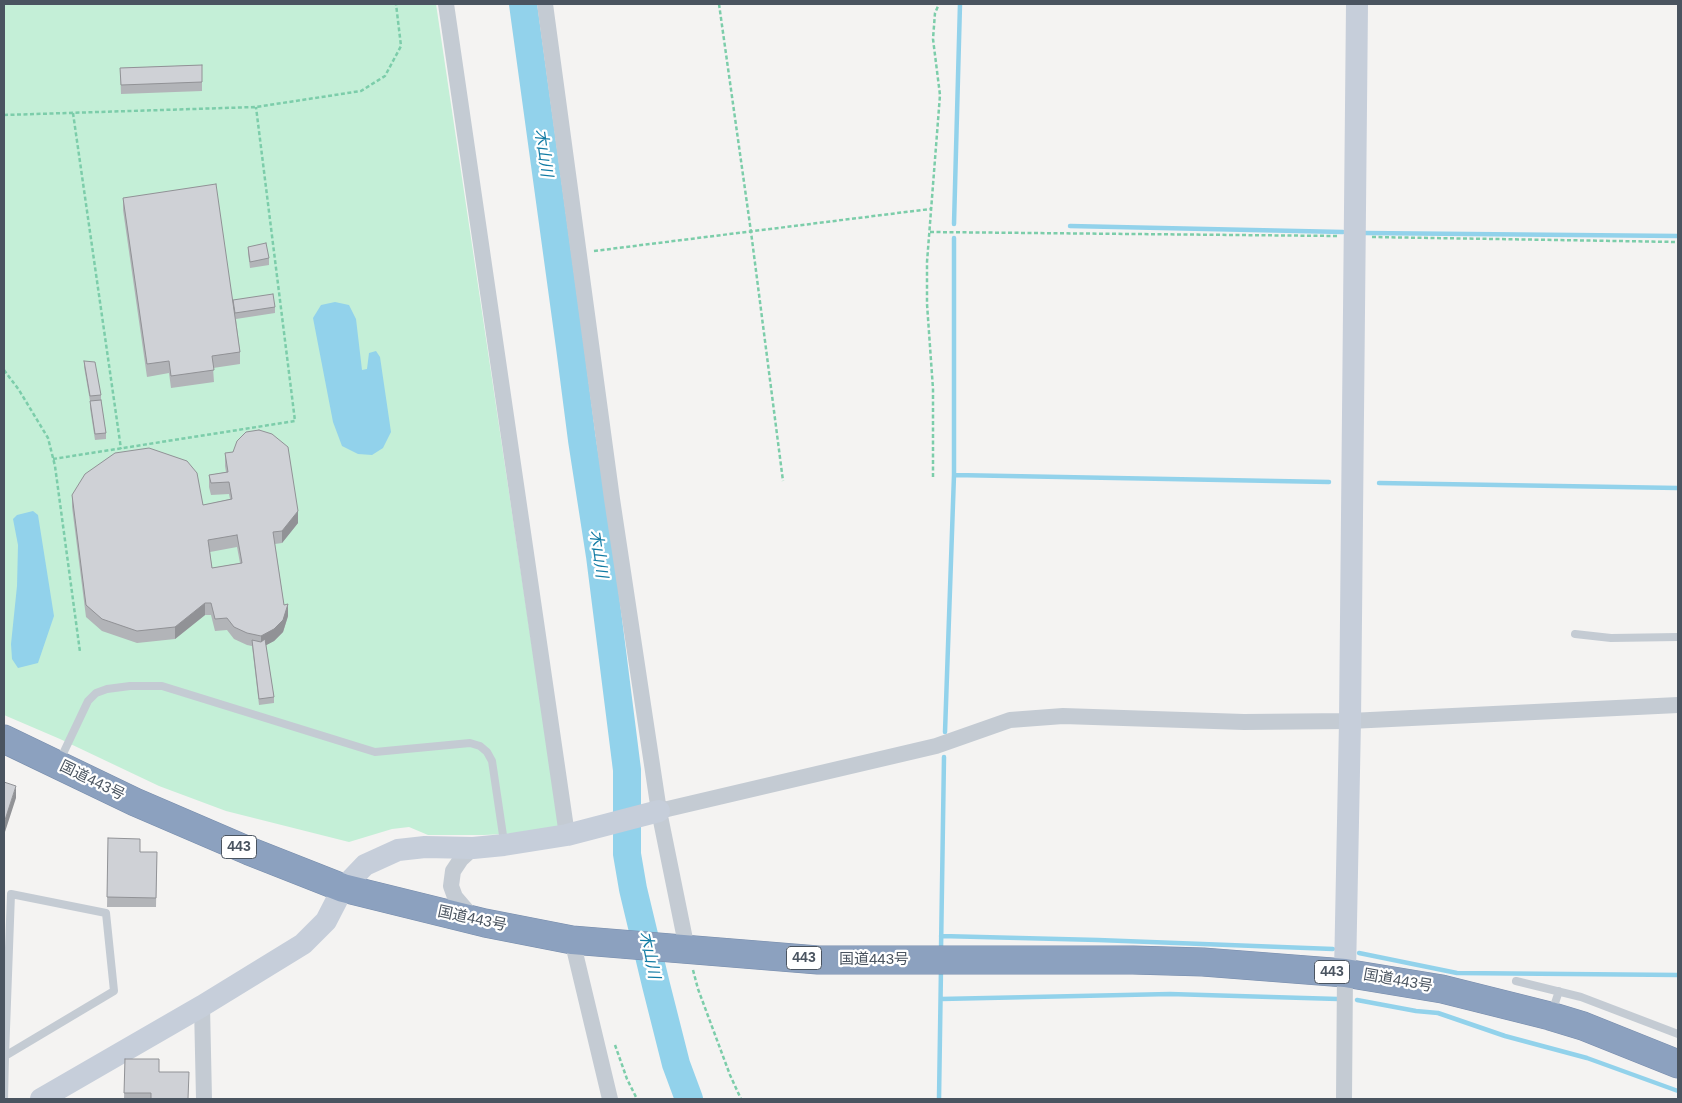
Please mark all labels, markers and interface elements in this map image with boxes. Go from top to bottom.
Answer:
water label: 木山川 [530,128,556,178]
water label: 木山川 [585,529,611,579]
street label: 国道443号 [57,758,127,804]
road number: 443 [222,836,256,859]
street label: 国道443号 [436,903,508,935]
water label: 木山川 [635,930,663,980]
road number: 443 [786,946,822,970]
street label: 国道443号 [839,951,909,969]
road number: 443 [1314,960,1350,984]
street label: 国道443号 [1362,966,1434,996]

